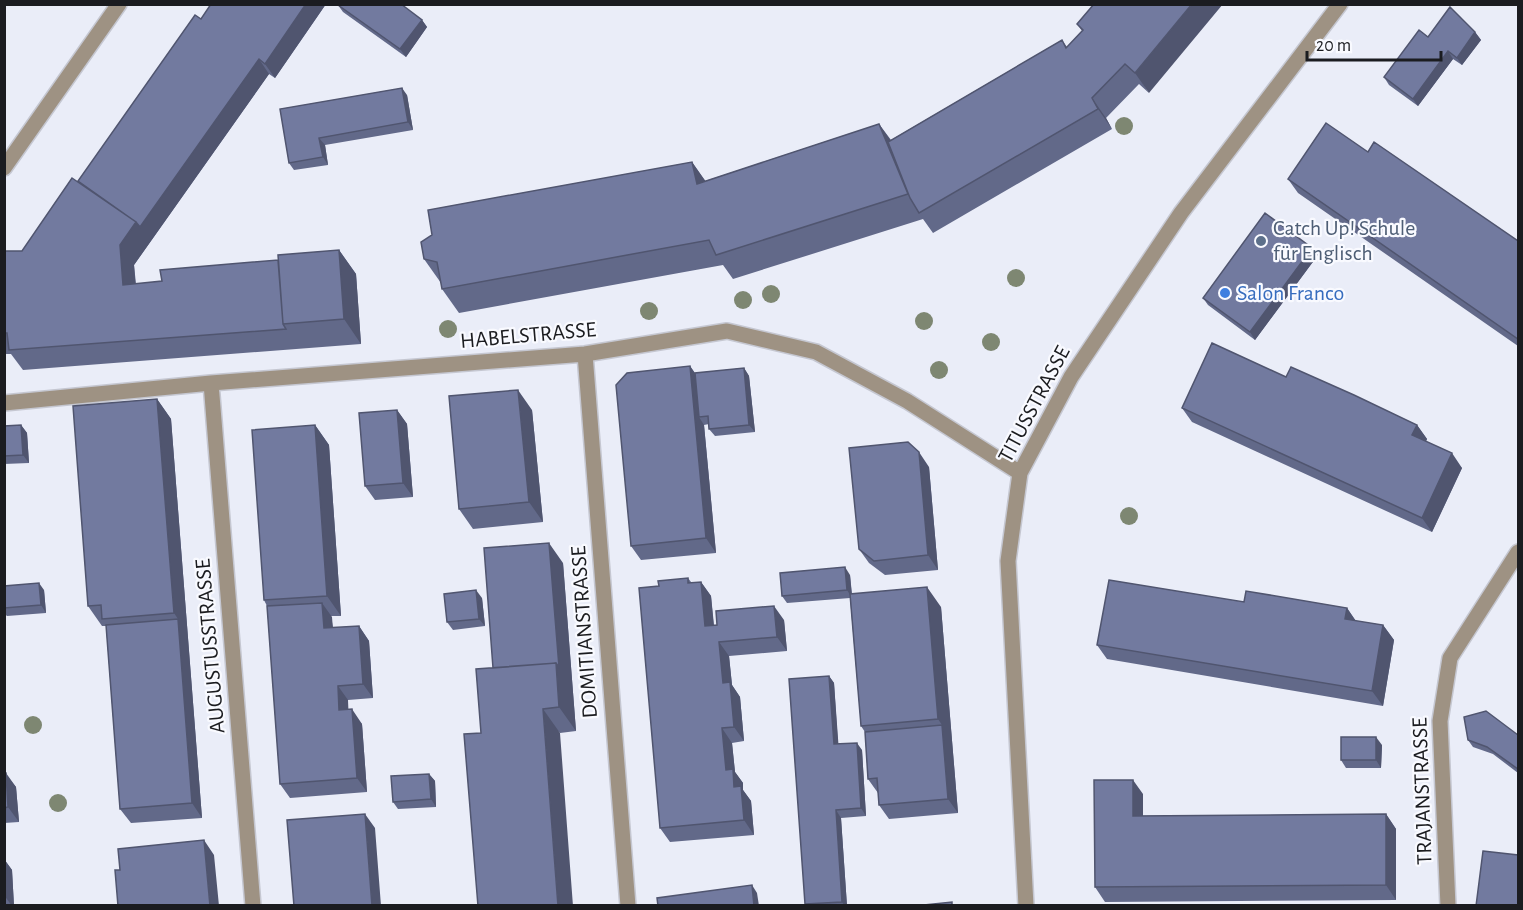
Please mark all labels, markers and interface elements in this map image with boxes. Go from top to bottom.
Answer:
scale bar [1307,24,1440,62]
text: 20 m [1316,37,1351,55]
place label: Catch Up! Schule für Englisch [1273,217,1415,264]
marker: Catch Up! Schule für Englisch [1254,234,1268,248]
place label: Salon Franco [1237,282,1344,304]
marker: Salon Franco [1218,286,1232,300]
street label: HABELSTRASSE [459,318,597,352]
street label: TITUSSTRASSE [994,342,1074,466]
street label: DOMITIANSTRASSE [567,545,601,719]
street label: AUGUSTUSSTRASSE [191,557,229,734]
street label: TRAJANSTRASSE [1408,717,1436,865]

